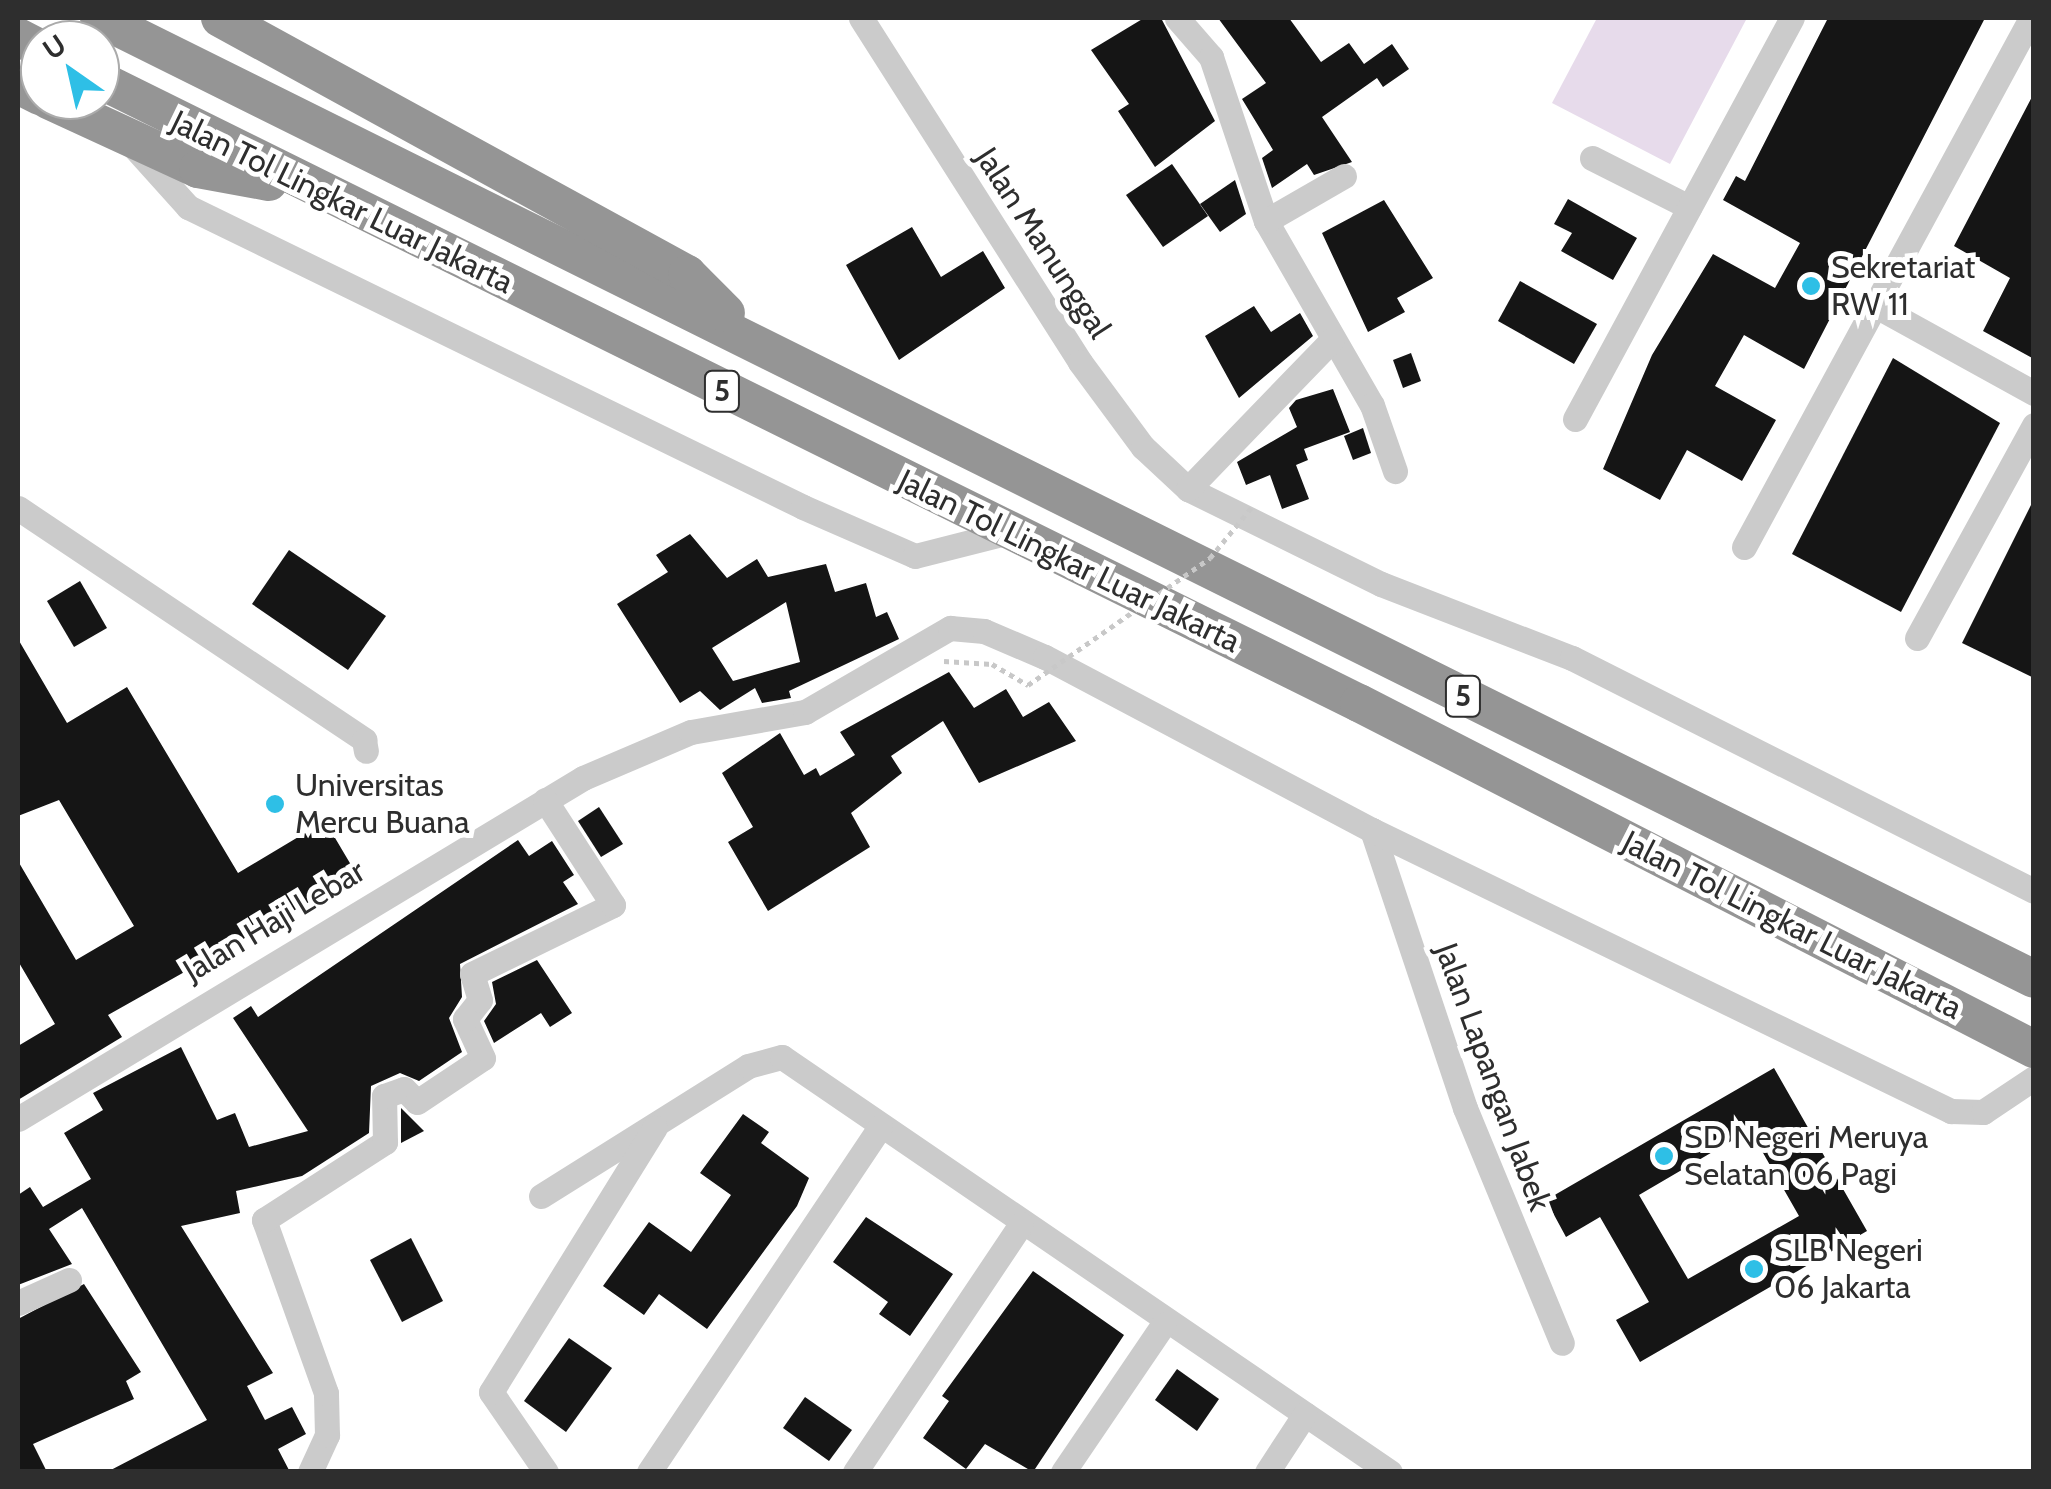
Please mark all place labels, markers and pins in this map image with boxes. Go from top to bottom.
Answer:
place label: Sekretariat RW 11 [1831,249,1975,324]
marker: Sekretariat RW 11 [1800,275,1822,297]
place label: Universitas Mercu Buana [295,767,469,842]
marker: Universitas Mercu Buana [264,793,286,815]
place label: SD Negeri Meruya Selatan 06 Pagi [1684,1119,1928,1194]
marker: SD Negeri Meruya Selatan 06 Pagi [1653,1145,1675,1167]
place label: SLB Negeri 06 Jakarta [1774,1232,1923,1307]
marker: SLB Negeri 06 Jakarta [1743,1258,1765,1280]

